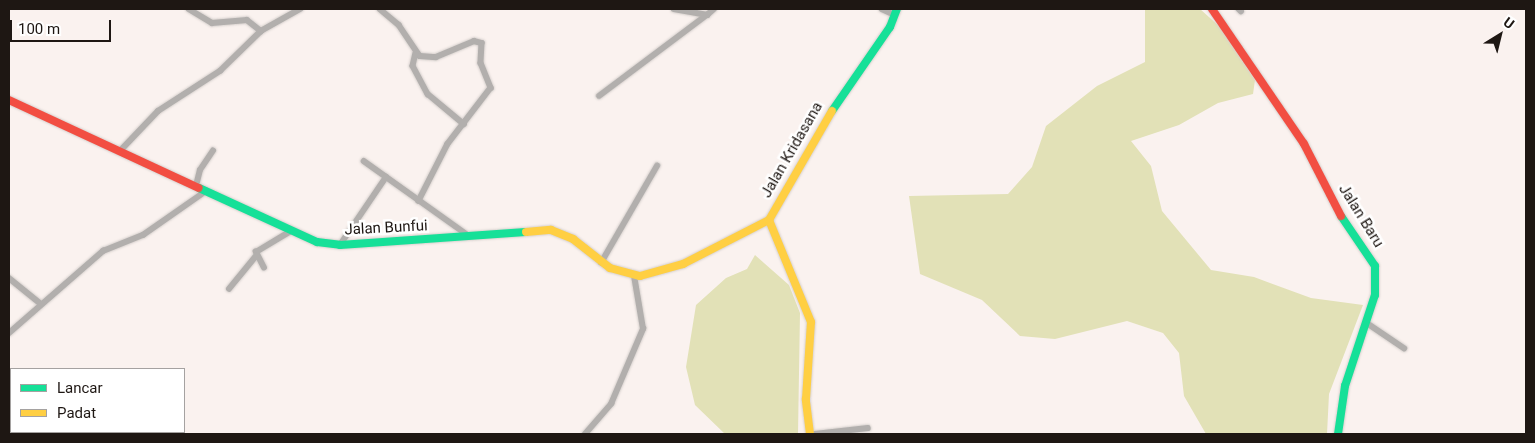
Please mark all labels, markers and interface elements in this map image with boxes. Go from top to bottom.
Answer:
scale bar [12,10,114,42]
north arrow [1475,10,1525,60]
text: U [1500,14,1517,32]
text: 100 m [18,20,60,38]
street label: Jalan Kridasana [757,99,827,201]
street label: Jalan Baru [1335,181,1387,251]
street label: Jalan Bunfui [344,217,428,239]
legend [10,368,185,433]
text: Lancar [57,379,103,397]
text: Padat [57,404,96,422]

